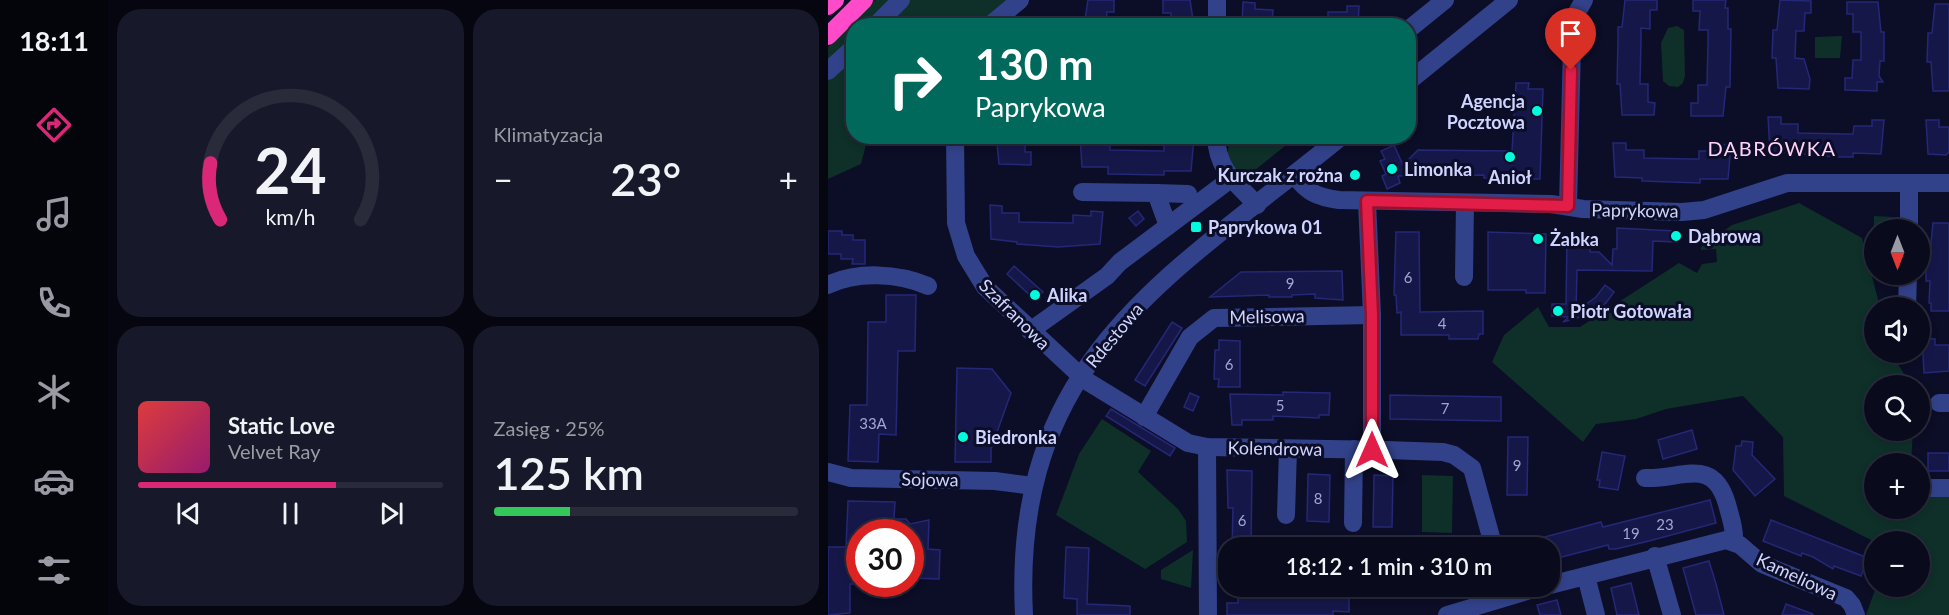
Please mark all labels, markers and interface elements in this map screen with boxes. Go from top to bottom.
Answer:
pin [1545,8,1596,70]
icon: arrive [1554,17,1587,50]
text: 18:11 [19,24,89,57]
text: 130 m [975,39,1093,89]
icon: right [876,42,954,120]
text: Paprykowa [975,90,1106,123]
place label: Agencja Pocztowa [1447,90,1525,133]
icon: directions [33,104,75,146]
marker: Agencja Pocztowa [1530,104,1544,118]
text: Klimatyzacja [494,122,603,146]
text: 24 [254,132,326,207]
district label: DĄBRÓWKA [1708,136,1836,160]
marker: Anioł [1503,150,1517,164]
text: 23° [610,152,681,206]
place label: Limonka [1404,158,1472,180]
text: − [494,159,513,199]
text: + [779,159,798,199]
marker: Limonka [1385,162,1399,176]
place label: Kurczak z rożna [1218,164,1343,186]
place label: Anioł [1487,166,1532,188]
marker: Kurczak z rożna [1348,168,1362,182]
icon: music [33,193,75,235]
street label: Paprykowa [1591,198,1679,222]
text: km/h [265,204,315,230]
place label: Paprykowa 01 [1208,216,1323,238]
north arrow [1864,219,1930,285]
map controls [1864,219,1930,597]
marker: Paprykowa 01 [1189,220,1203,234]
place label: Dąbrowa [1688,225,1761,247]
place label: Żabka [1550,228,1599,250]
marker: Dąbrowa [1669,229,1683,243]
marker: Żabka [1531,232,1545,246]
house number: 6 [1404,268,1413,286]
street label: Szafranowa [975,274,1055,354]
house number: 9 [1286,274,1294,292]
icon: phone [33,282,75,324]
place label: Alika [1046,284,1087,306]
marker: Alika [1028,288,1042,302]
button: sound [1864,297,1930,363]
street label: Rdestowa [1081,298,1147,372]
place label: Piotr Gotowała [1570,300,1692,322]
street label: Melisowa [1229,304,1305,328]
marker: Piotr Gotowała [1551,304,1565,318]
house number: 4 [1438,314,1447,332]
house number: 6 [1225,355,1234,373]
icon: climate [33,371,75,413]
button: search [1864,375,1930,441]
house number: 5 [1276,396,1284,414]
house number: 7 [1441,399,1450,417]
text: Static Love [228,412,335,439]
house number: 33A [859,414,888,432]
text: Zasięg · 25% [494,416,605,440]
position arrow [1340,418,1404,482]
place label: Biedronka [975,426,1057,448]
marker: Biedronka [956,430,970,444]
street label: Kolendrowa [1228,436,1322,460]
text: Velvet Ray [228,439,321,463]
text: 125 km [494,446,644,500]
button: + [1864,453,1930,519]
house number: 9 [1513,456,1521,474]
icon: car [33,460,75,502]
street label: Sojowa [901,468,959,490]
house number: 8 [1314,489,1322,507]
icon: previous [172,497,205,530]
icon: pause [274,497,307,530]
icon: next [375,497,408,530]
house number: 6 [1238,511,1247,529]
house number: 23 [1656,515,1674,533]
speed limit sign: 30 [846,519,924,597]
house number: 19 [1622,524,1640,542]
button: − [1864,531,1930,597]
street label: Kameliowa [1753,548,1841,604]
icon: filters [33,549,75,591]
text: 18:12 · 1 min · 310 m [1286,553,1492,580]

